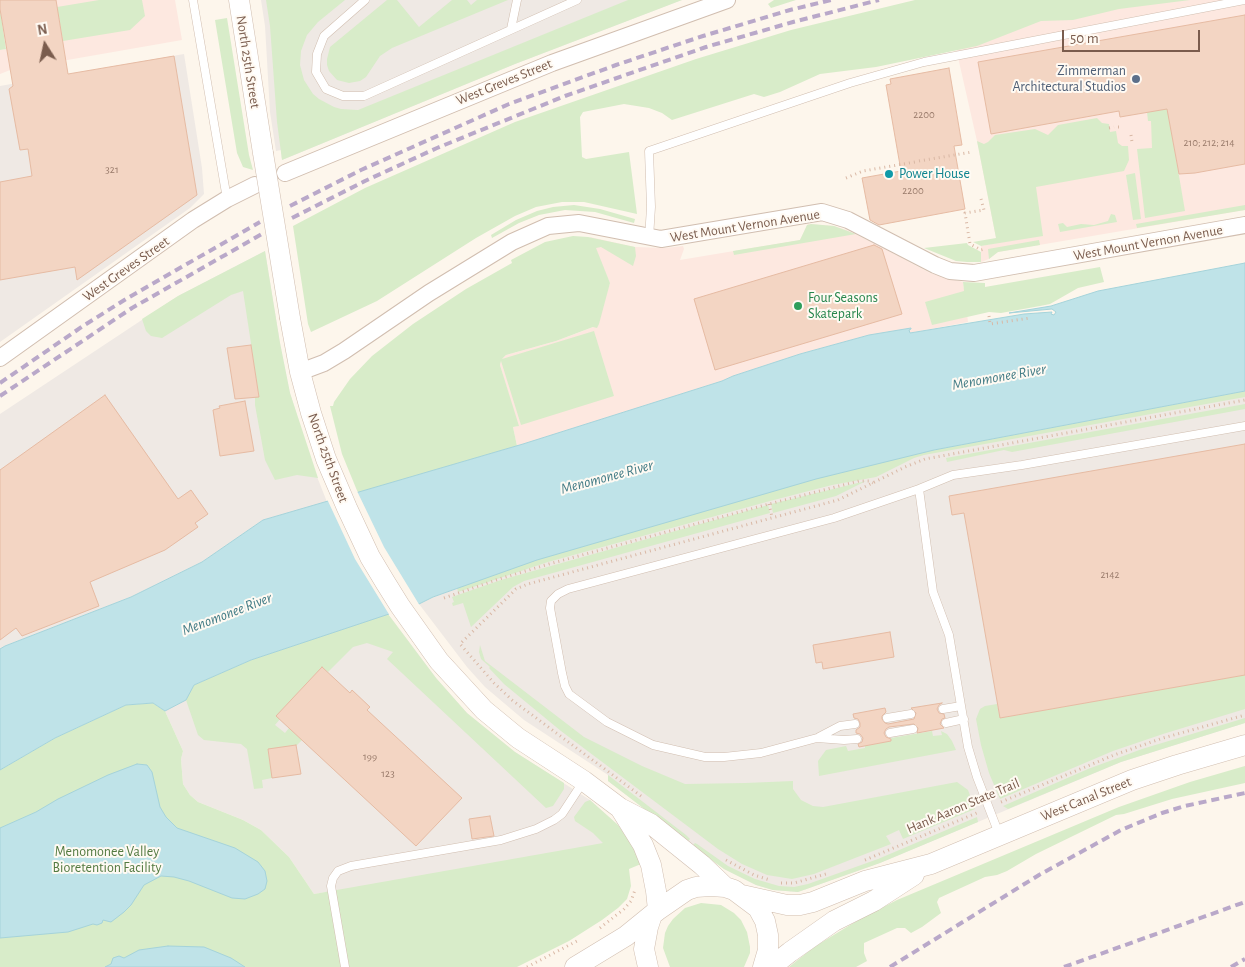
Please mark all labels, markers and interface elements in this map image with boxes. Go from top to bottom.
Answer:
street label: North 25th Street [232,14,264,110]
north arrow [20,20,70,70]
scale bar [1065,20,1202,52]
text: N [36,22,48,38]
text: 50 m [1070,31,1099,46]
street label: West Greves Street [454,55,554,109]
place label: Zimmerman Architectural Studios [1012,63,1126,95]
marker: Zimmerman Architectural Studios [1130,73,1142,85]
house number: 2200 [913,108,935,122]
house number: 210; 212; 214 [1183,136,1235,150]
house number: 321 [105,163,119,177]
place label: Power House [899,166,970,182]
marker: Power House [883,168,895,180]
house number: 2200 [902,184,924,198]
street label: West Mount Vernon Avenue [669,206,821,246]
street label: West Mount Vernon Avenue [1072,222,1224,264]
street label: West Greves Street [79,233,173,305]
place label: Four Seasons Skatepark [808,290,878,322]
marker: Four Seasons Skatepark [792,300,804,312]
water label: Menomonee River [951,360,1047,394]
street label: North 25th Street [304,411,352,505]
water label: Menomonee River [559,456,655,498]
house number: 2142 [1100,568,1120,582]
water label: Menomonee River [179,589,275,639]
house number: 199 [363,750,377,764]
house number: 123 [381,767,395,781]
street label: West Canal Street [1038,773,1134,825]
street label: Hank Aaron State Trail [904,775,1022,837]
park label: Menomonee Valley Bioretention Facility [53,844,161,876]

